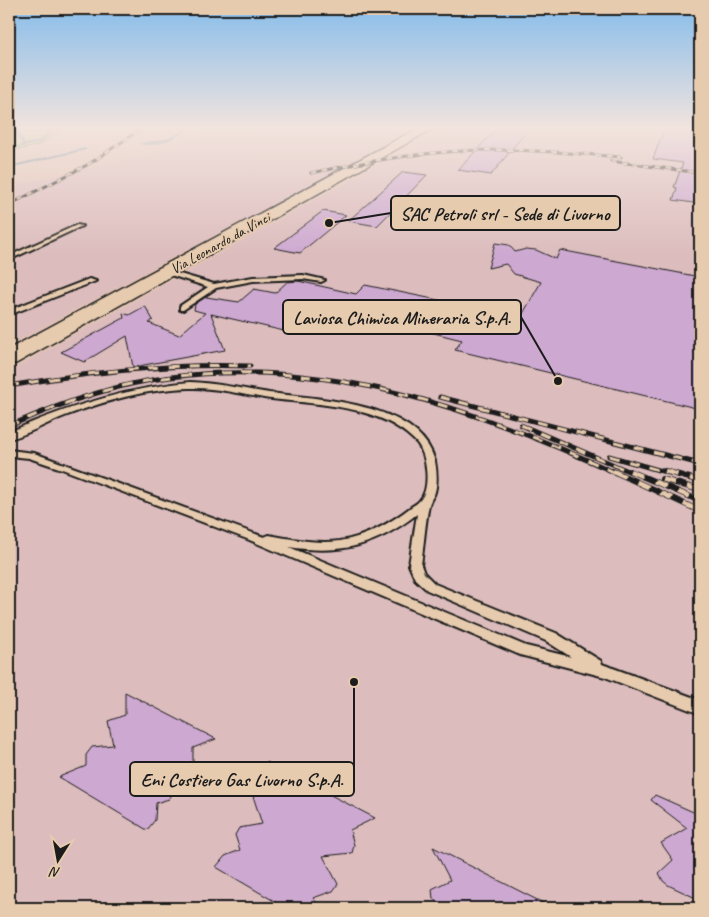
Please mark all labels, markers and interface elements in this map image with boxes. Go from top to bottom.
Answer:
callout: SAC Petroli srl - Sede di Livorno [391,196,620,230]
text: SAC Petroli srl - Sede di Livorno [400,202,611,226]
street label: Via Leonardo da Vinci [167,207,275,279]
callout: Laviosa Chimica Mineraria S.p.A. [283,300,521,334]
text: Laviosa Chimica Mineraria S.p.A. [293,306,511,330]
callout: Eni Costiero Gas Livorno S.p.A. [130,762,354,796]
text: Eni Costiero Gas Livorno S.p.A. [141,768,344,792]
north arrow [32,834,82,884]
text: N [47,863,61,881]

